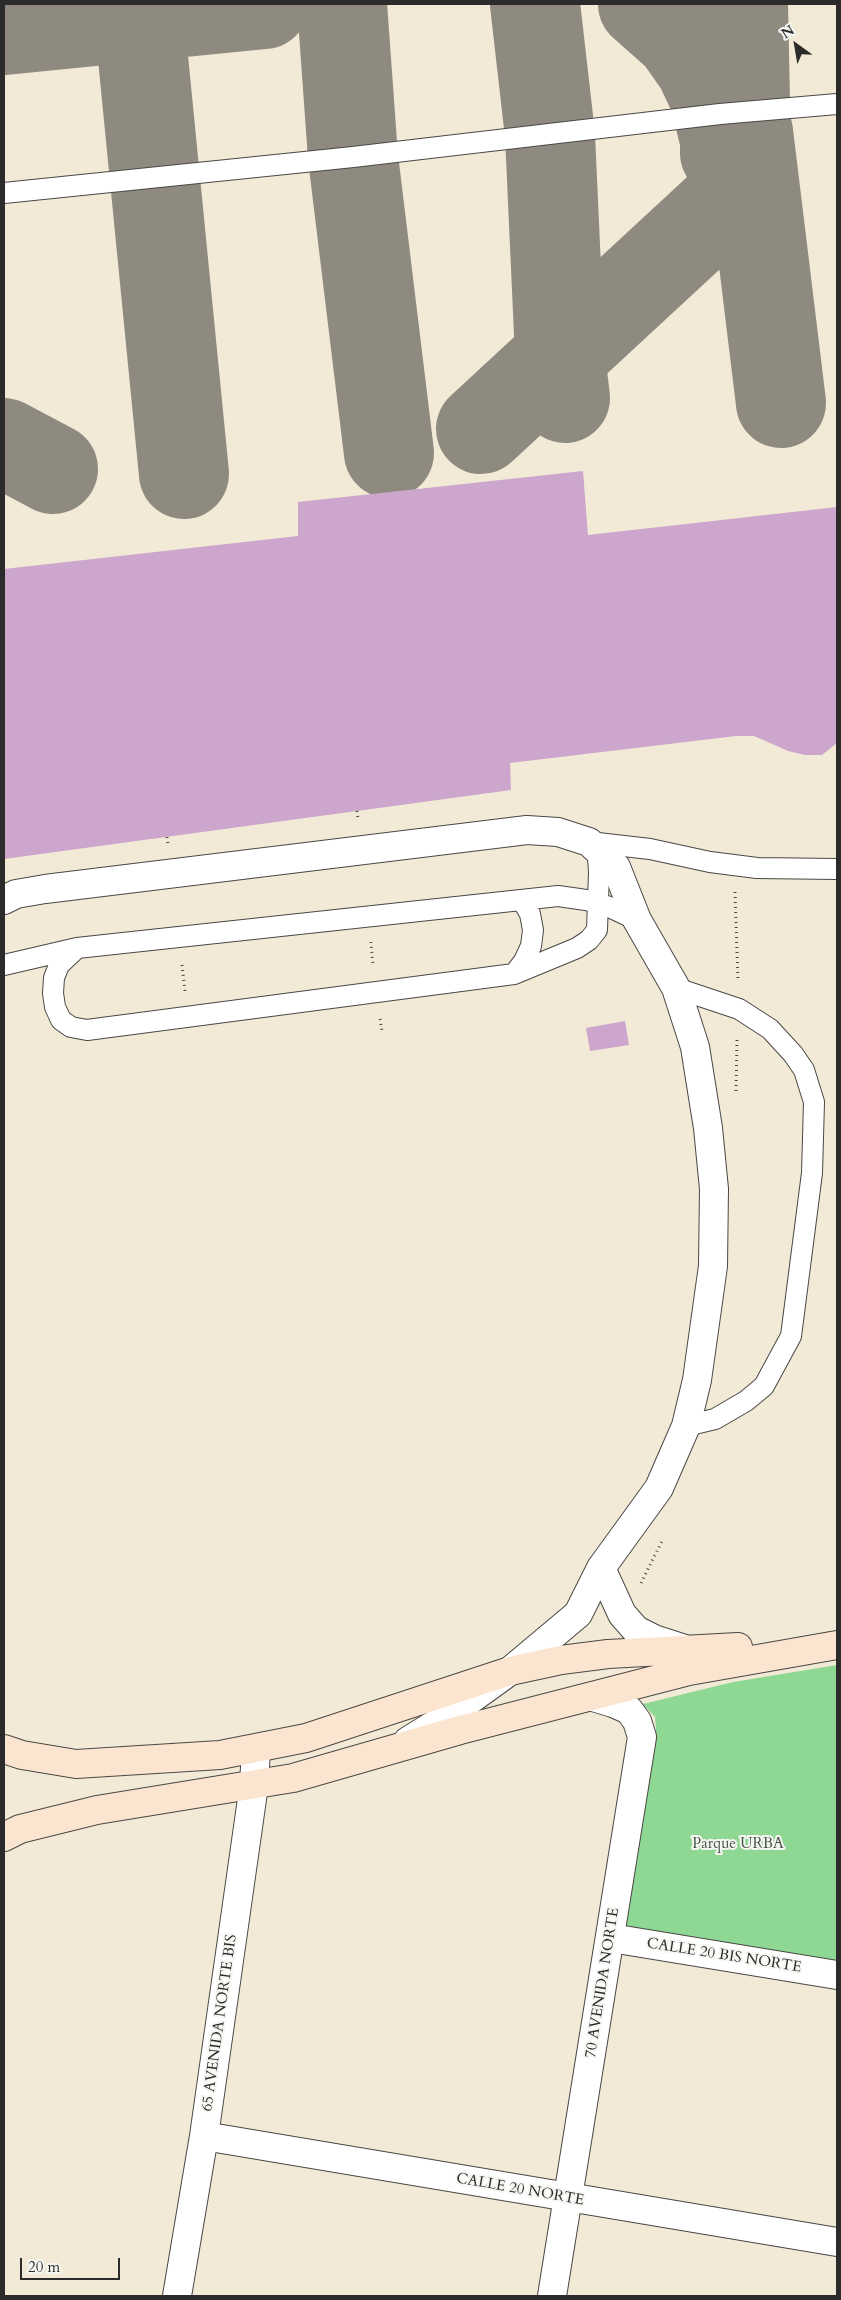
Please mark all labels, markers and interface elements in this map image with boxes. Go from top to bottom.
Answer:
north arrow [771,20,821,70]
text: N [778,21,798,43]
park label: Parque URBA [692,1836,784,1854]
street label: 70 AVENIDA NORTE [582,1907,624,2059]
street label: 65 AVENIDA NORTE BIS [199,1933,241,2113]
street label: CALLE 20 BIS NORTE [645,1935,803,1977]
street label: CALLE 20 NORTE [455,2170,585,2210]
scale bar [22,2248,122,2280]
text: 20 m [28,2257,60,2277]

